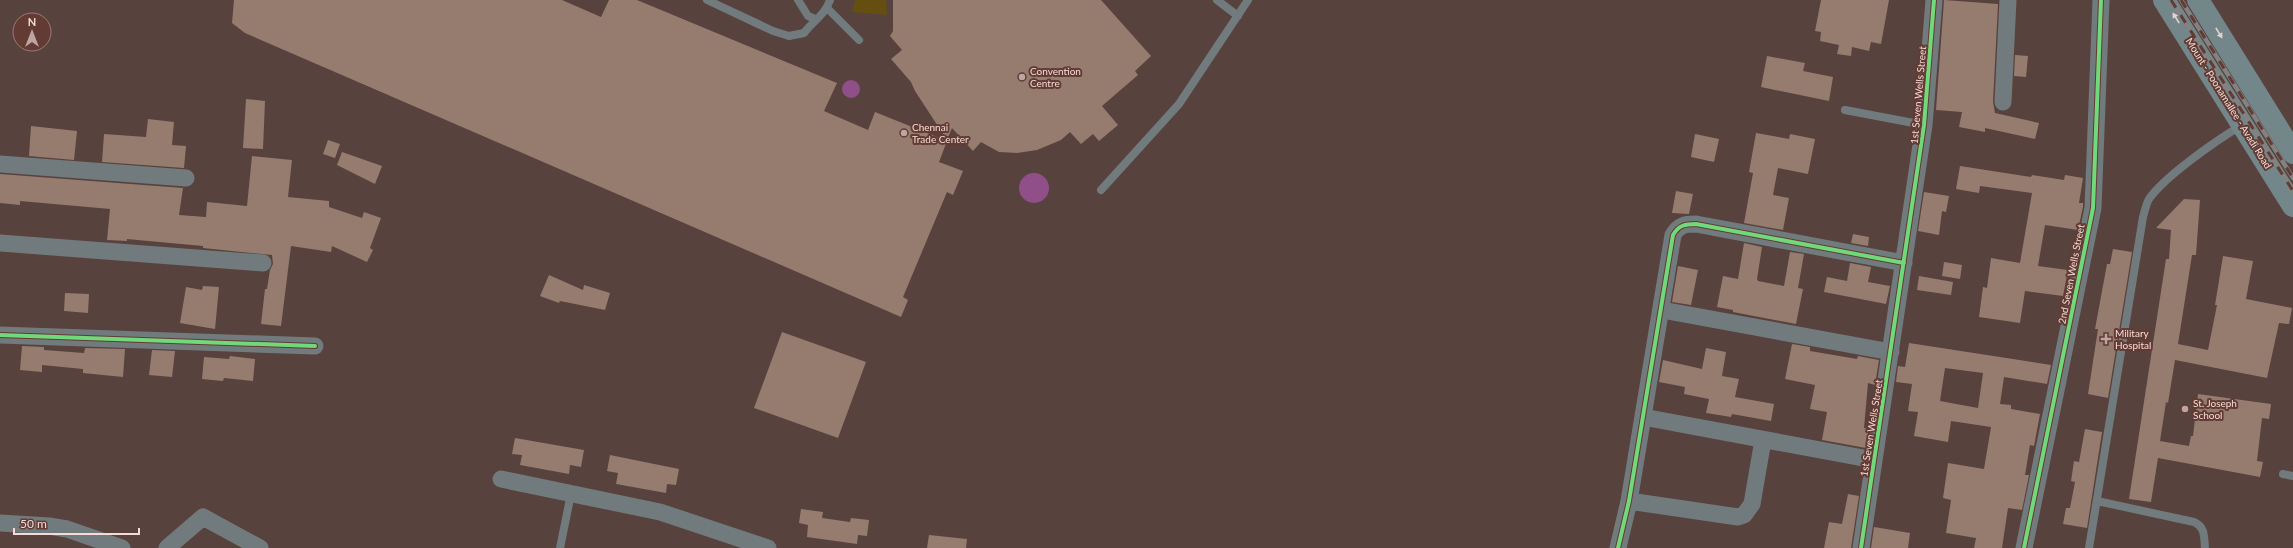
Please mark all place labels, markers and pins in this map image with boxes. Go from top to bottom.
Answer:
place label: Convention Centre [1030,65,1081,89]
marker: Convention Centre [1017,72,1027,82]
place label: Chennai Trade Center [912,121,969,145]
marker: Chennai Trade Center [899,128,909,138]
place label: Military Hospital [2115,327,2151,351]
marker: Military Hospital [2100,333,2112,345]
place label: St. Joseph School [2193,397,2237,421]
marker: St. Joseph School [2180,404,2190,414]

